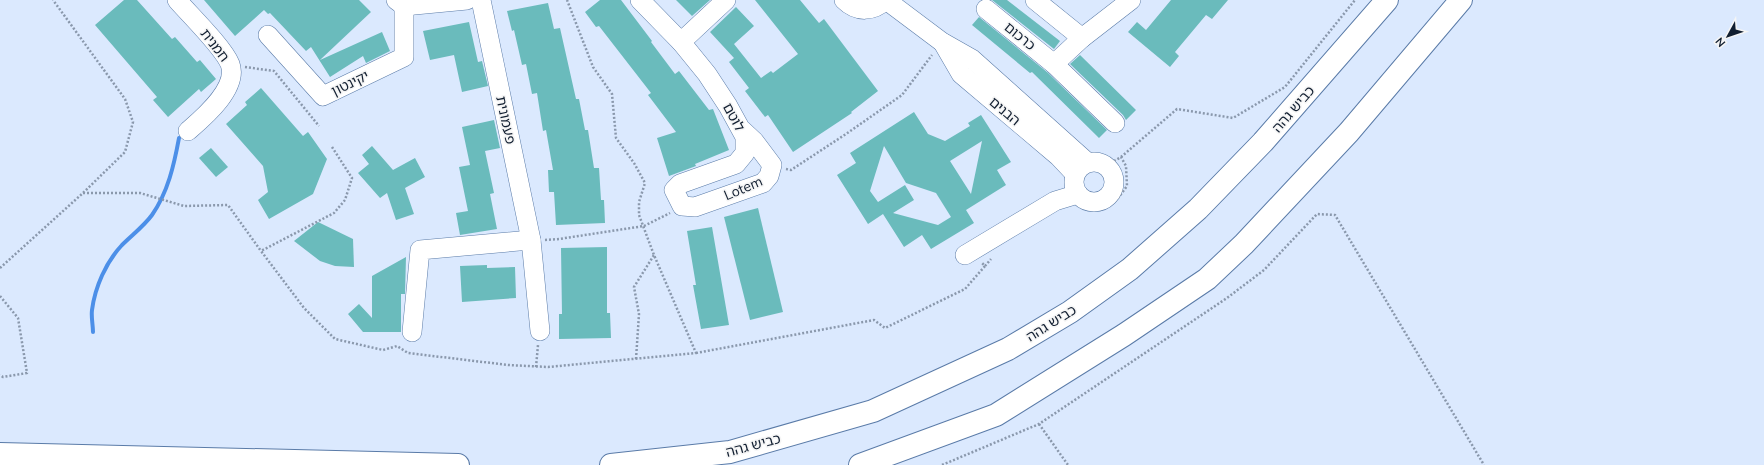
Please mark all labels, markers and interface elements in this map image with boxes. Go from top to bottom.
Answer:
north arrow [1708,16,1748,56]
street label: כרכום [1001,18,1039,54]
street label: חמנית [196,25,234,65]
text: N [1712,35,1728,50]
street label: יקינטון [328,66,372,100]
street label: כביש גהה [1268,82,1318,136]
street label: הבנים [986,93,1024,129]
street label: פעמונית [492,94,520,146]
street label: לוטם [719,100,749,134]
street label: Lotem [721,172,765,204]
street label: כביש גהה [1022,301,1080,345]
street label: כביש גהה [724,429,782,461]

